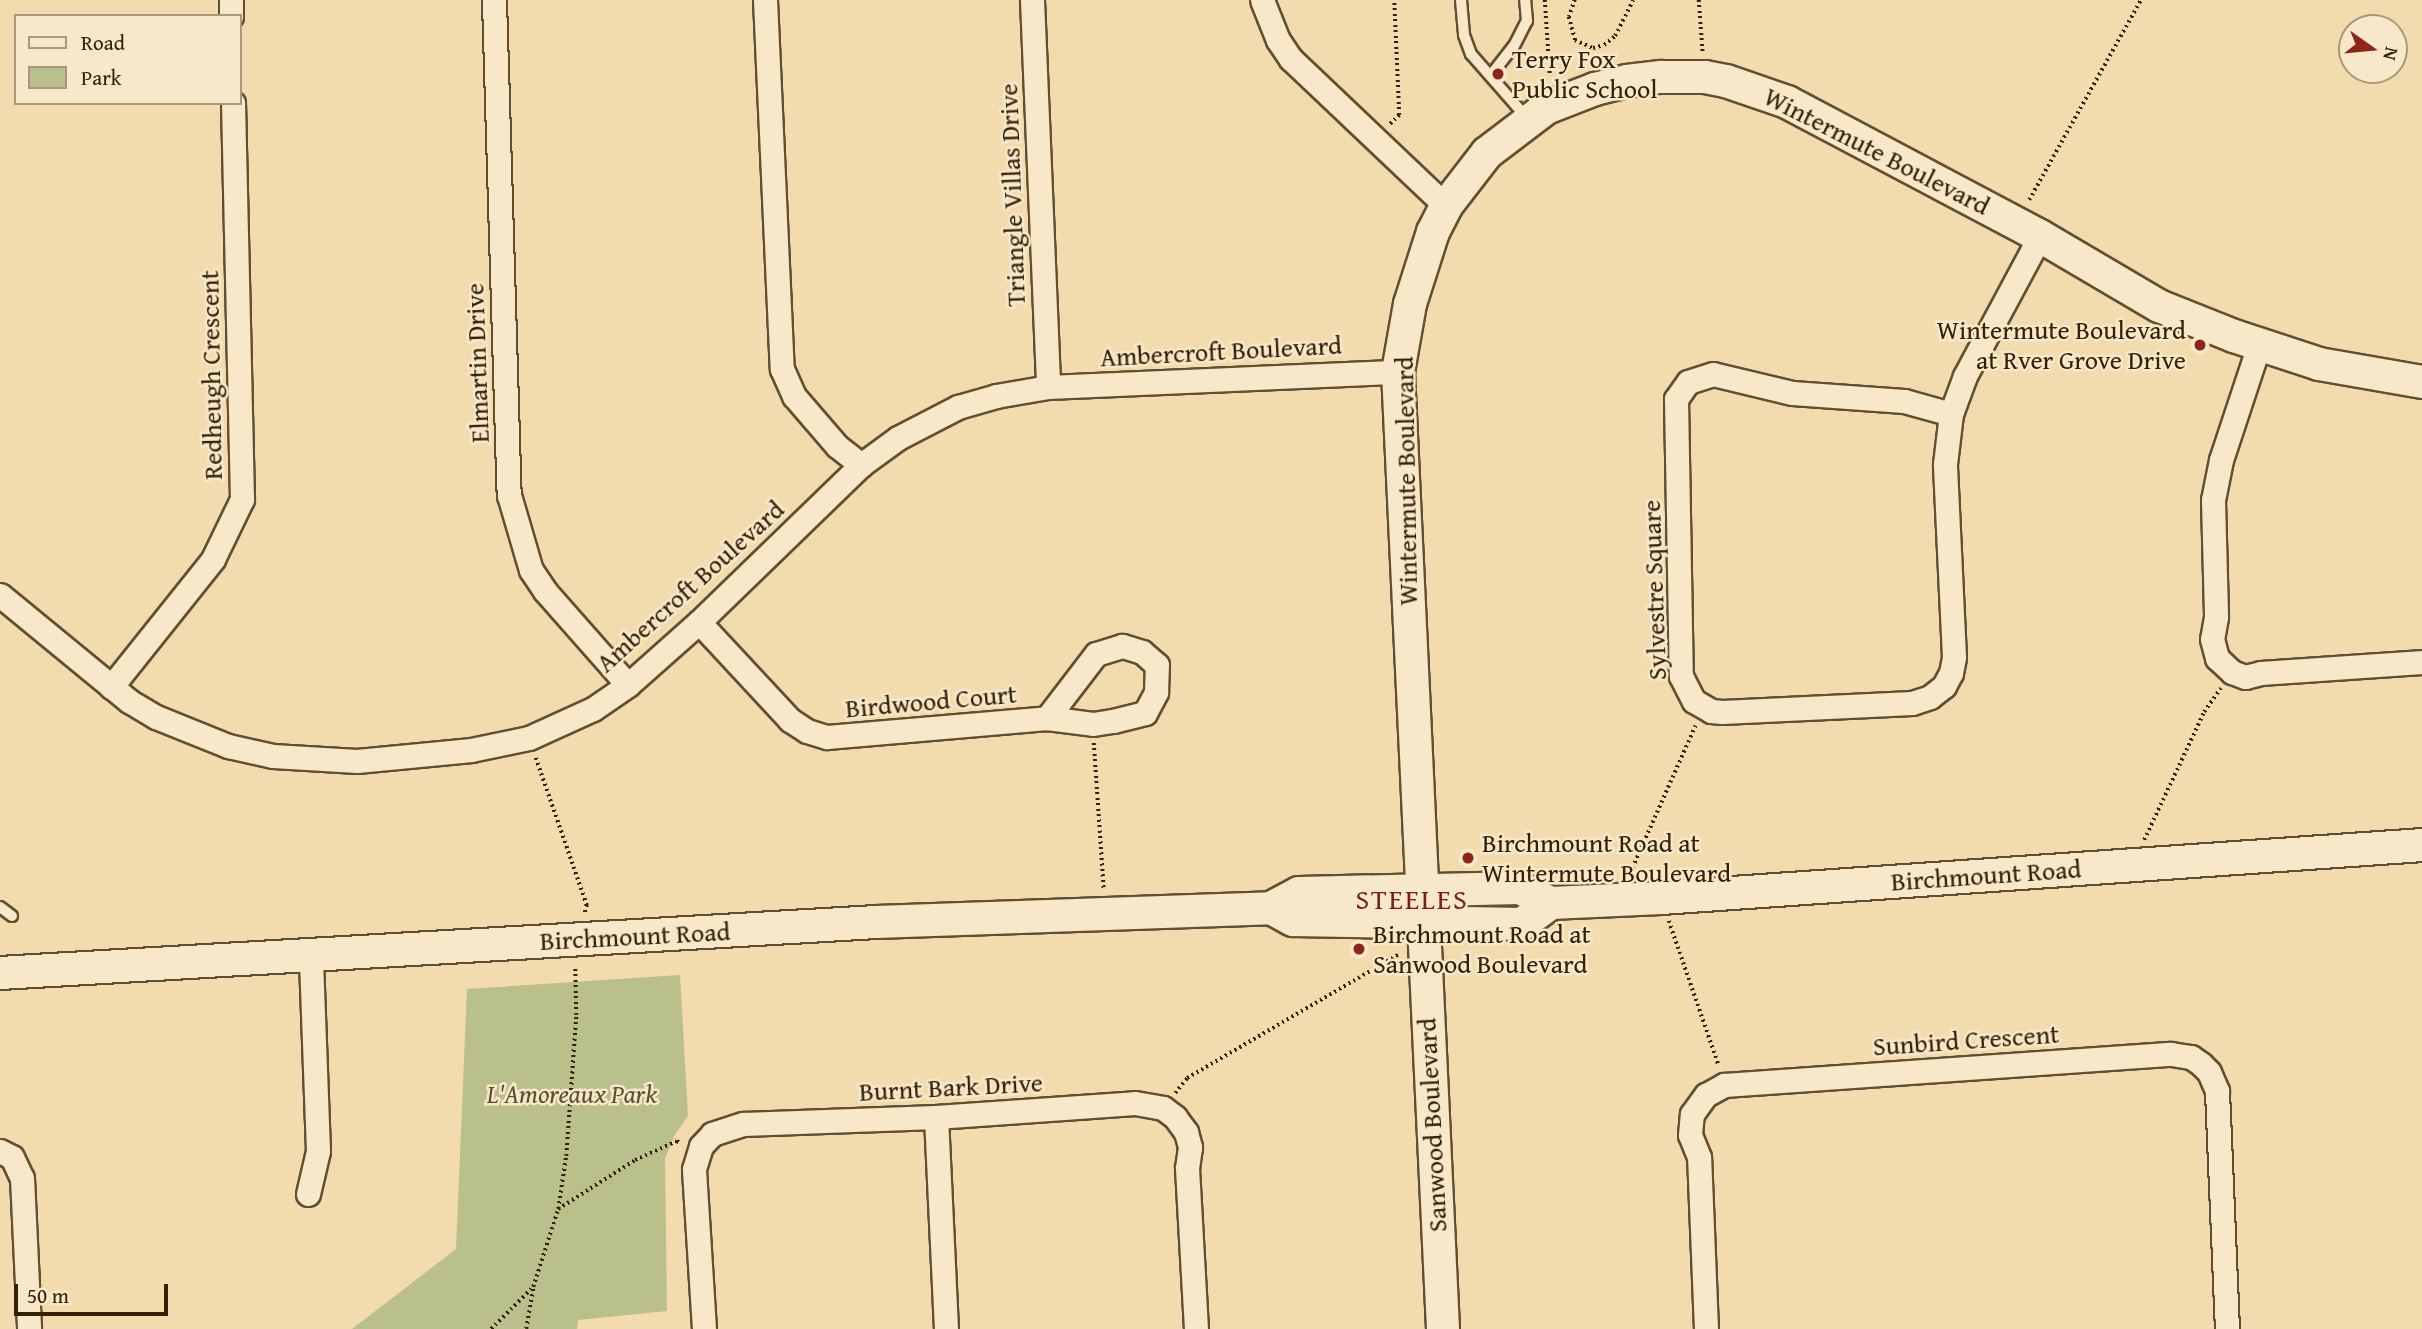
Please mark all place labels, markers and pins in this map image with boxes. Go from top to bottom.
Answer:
place label: Terry Fox Public School [1512,43,1658,104]
marker: Terry Fox Public School [1490,66,1506,82]
place label: Wintermute Boulevard at Rver Grove Drive [1937,314,2186,376]
marker: Wintermute Boulevard at Rver Grove Drive [2192,337,2208,353]
place label: Birchmount Road at Wintermute Boulevard [1482,827,1731,888]
marker: Birchmount Road at Wintermute Boulevard [1460,850,1476,866]
place label: Birchmount Road at Sanwood Boulevard [1373,918,1591,979]
marker: Birchmount Road at Sanwood Boulevard [1351,941,1367,957]

